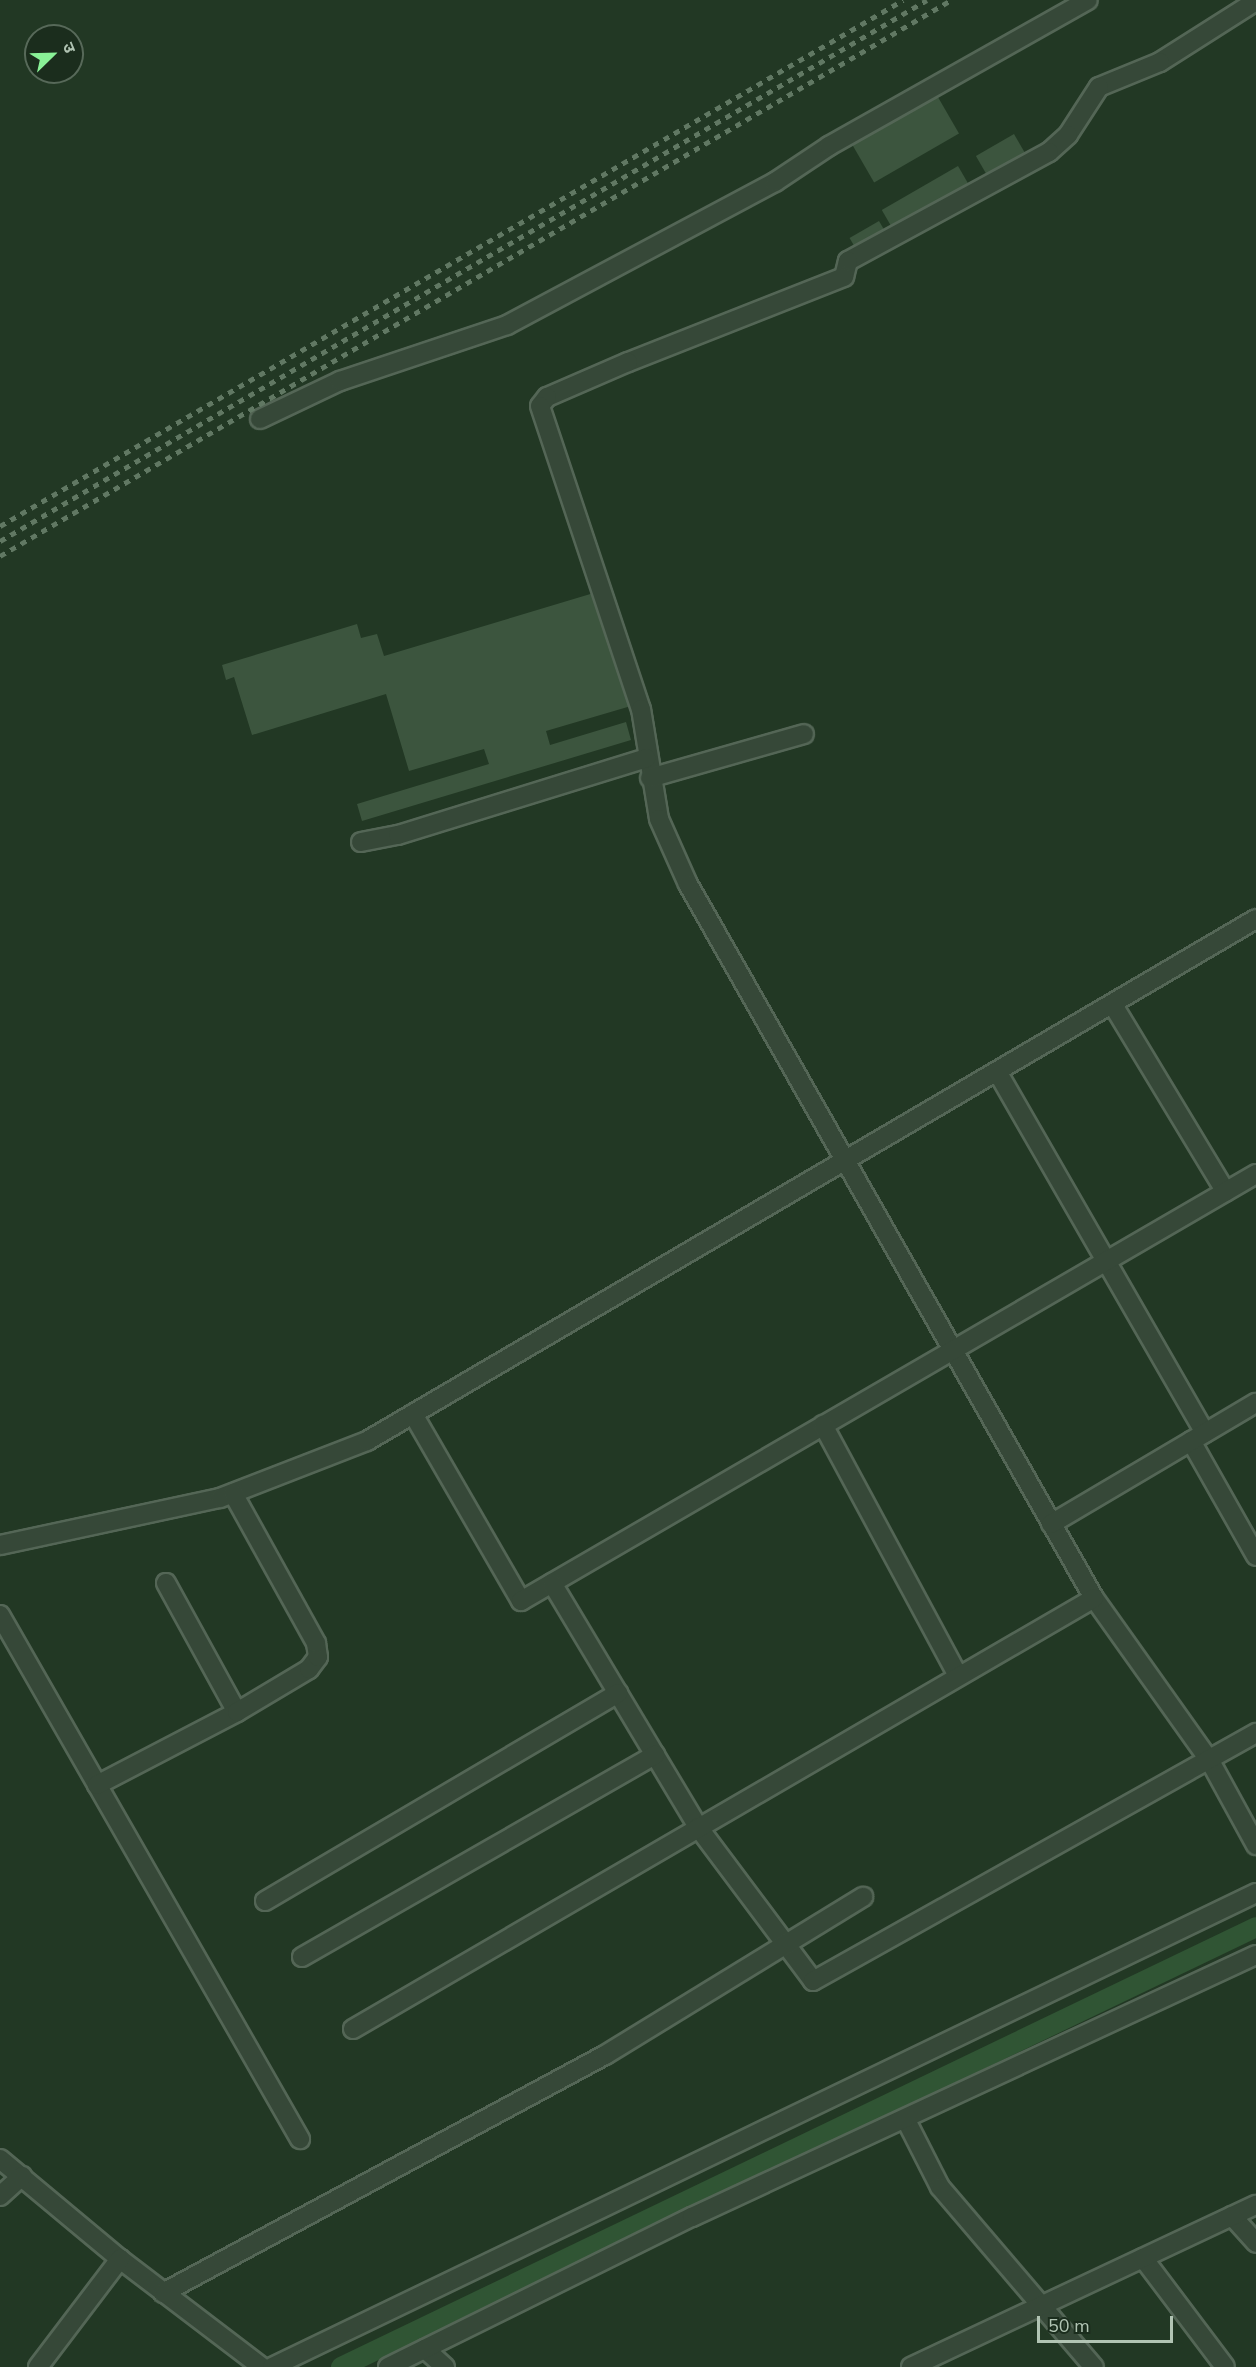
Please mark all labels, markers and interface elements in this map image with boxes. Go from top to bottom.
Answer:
north arrow [24,24,84,84]
text: उ [57,39,81,56]
scale bar [1040,2304,1176,2342]
text: 50 m [1048,2314,1090,2338]

